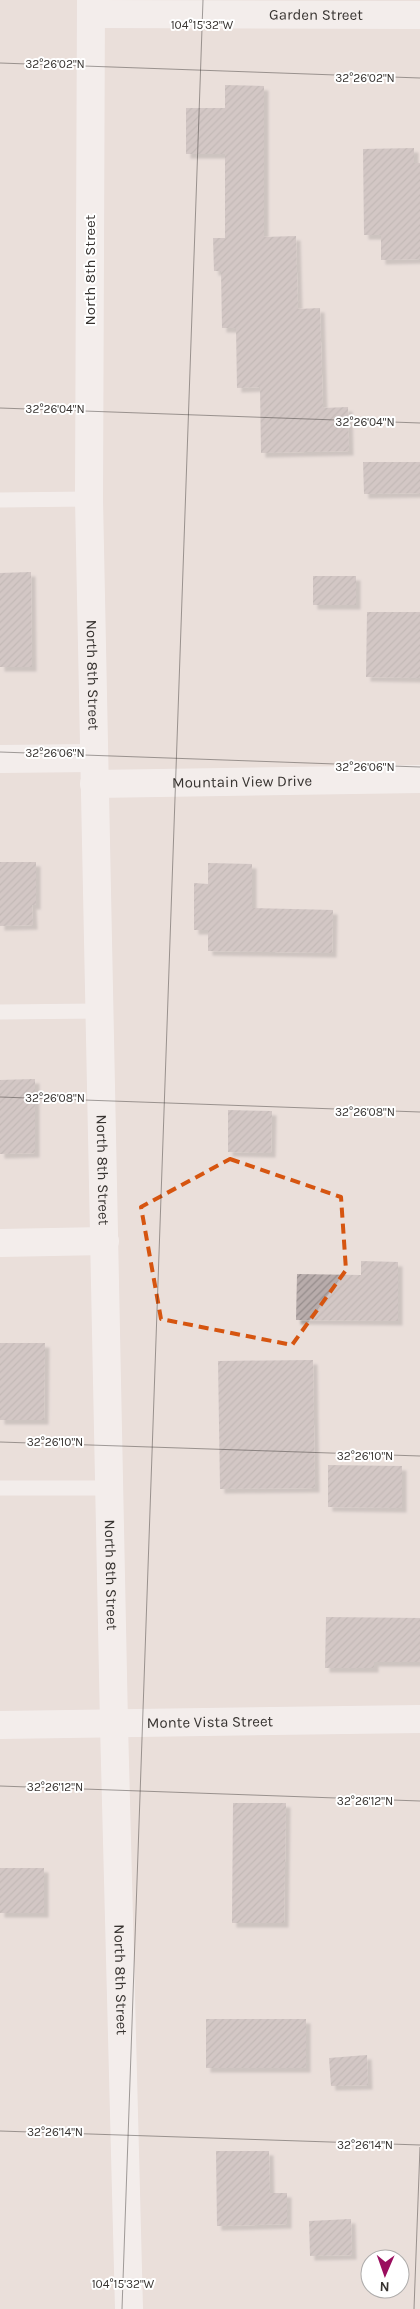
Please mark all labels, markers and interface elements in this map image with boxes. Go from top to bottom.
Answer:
street label: Garden Street [269,6,363,24]
text: 104°15'32"W [171,18,234,32]
text: 32°26'02"N [25,57,85,71]
text: 32°26'02"N [335,71,395,85]
street label: North 8th Street [81,214,99,325]
text: 32°26'04"N [25,402,85,416]
text: 32°26'04"N [335,415,395,429]
street label: North 8th Street [82,619,103,731]
text: 32°26'06"N [25,746,85,760]
text: 32°26'06"N [335,760,395,774]
street label: Mountain View Drive [172,772,312,792]
text: 32°26'08"N [25,1091,85,1105]
text: 32°26'08"N [335,1105,395,1119]
street label: North 8th Street [93,1114,113,1226]
text: 32°26'10"N [27,1435,83,1449]
text: 32°26'10"N [337,1449,393,1463]
street label: North 8th Street [101,1519,121,1631]
street label: Monte Vista Street [147,1712,274,1732]
text: 32°26'12"N [27,1780,83,1794]
text: 32°26'12"N [337,1794,393,1808]
street label: North 8th Street [110,1924,131,2036]
text: 32°26'14"N [27,2125,83,2139]
text: 32°26'14"N [337,2138,393,2152]
north arrow [360,2249,410,2299]
text: 104°15'32"W [92,2277,155,2291]
text: N [379,2278,390,2295]

